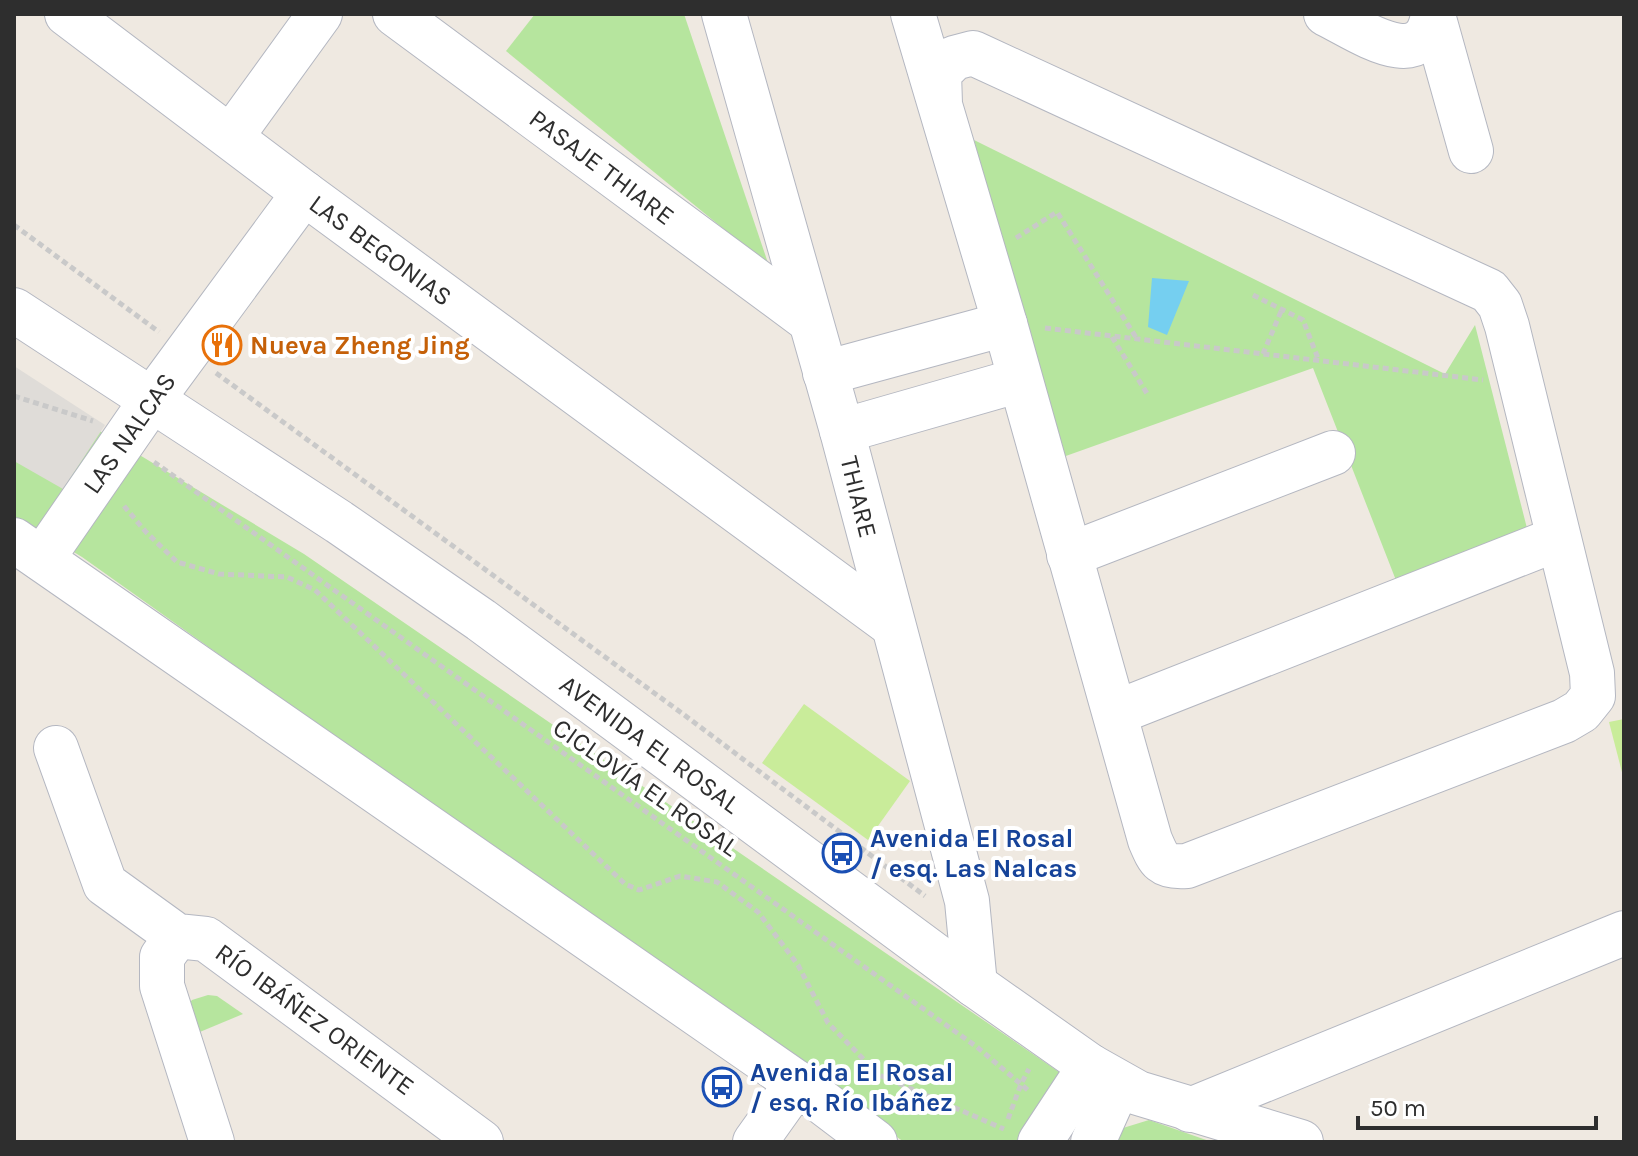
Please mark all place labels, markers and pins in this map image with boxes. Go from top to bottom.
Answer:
restaurant icon: Nueva Zheng Jing [201,324,243,366]
place label: Nueva Zheng Jing [250,330,470,361]
place label: Avenida El Rosal / esq. Las Nalcas [870,823,1077,884]
bus stop icon: Avenida El Rosal / esq. Las Nalcas [821,832,863,874]
place label: Avenida El Rosal / esq. Río Ibáñez [750,1057,954,1118]
bus stop icon: Avenida El Rosal / esq. Río Ibáñez [701,1066,743,1108]

